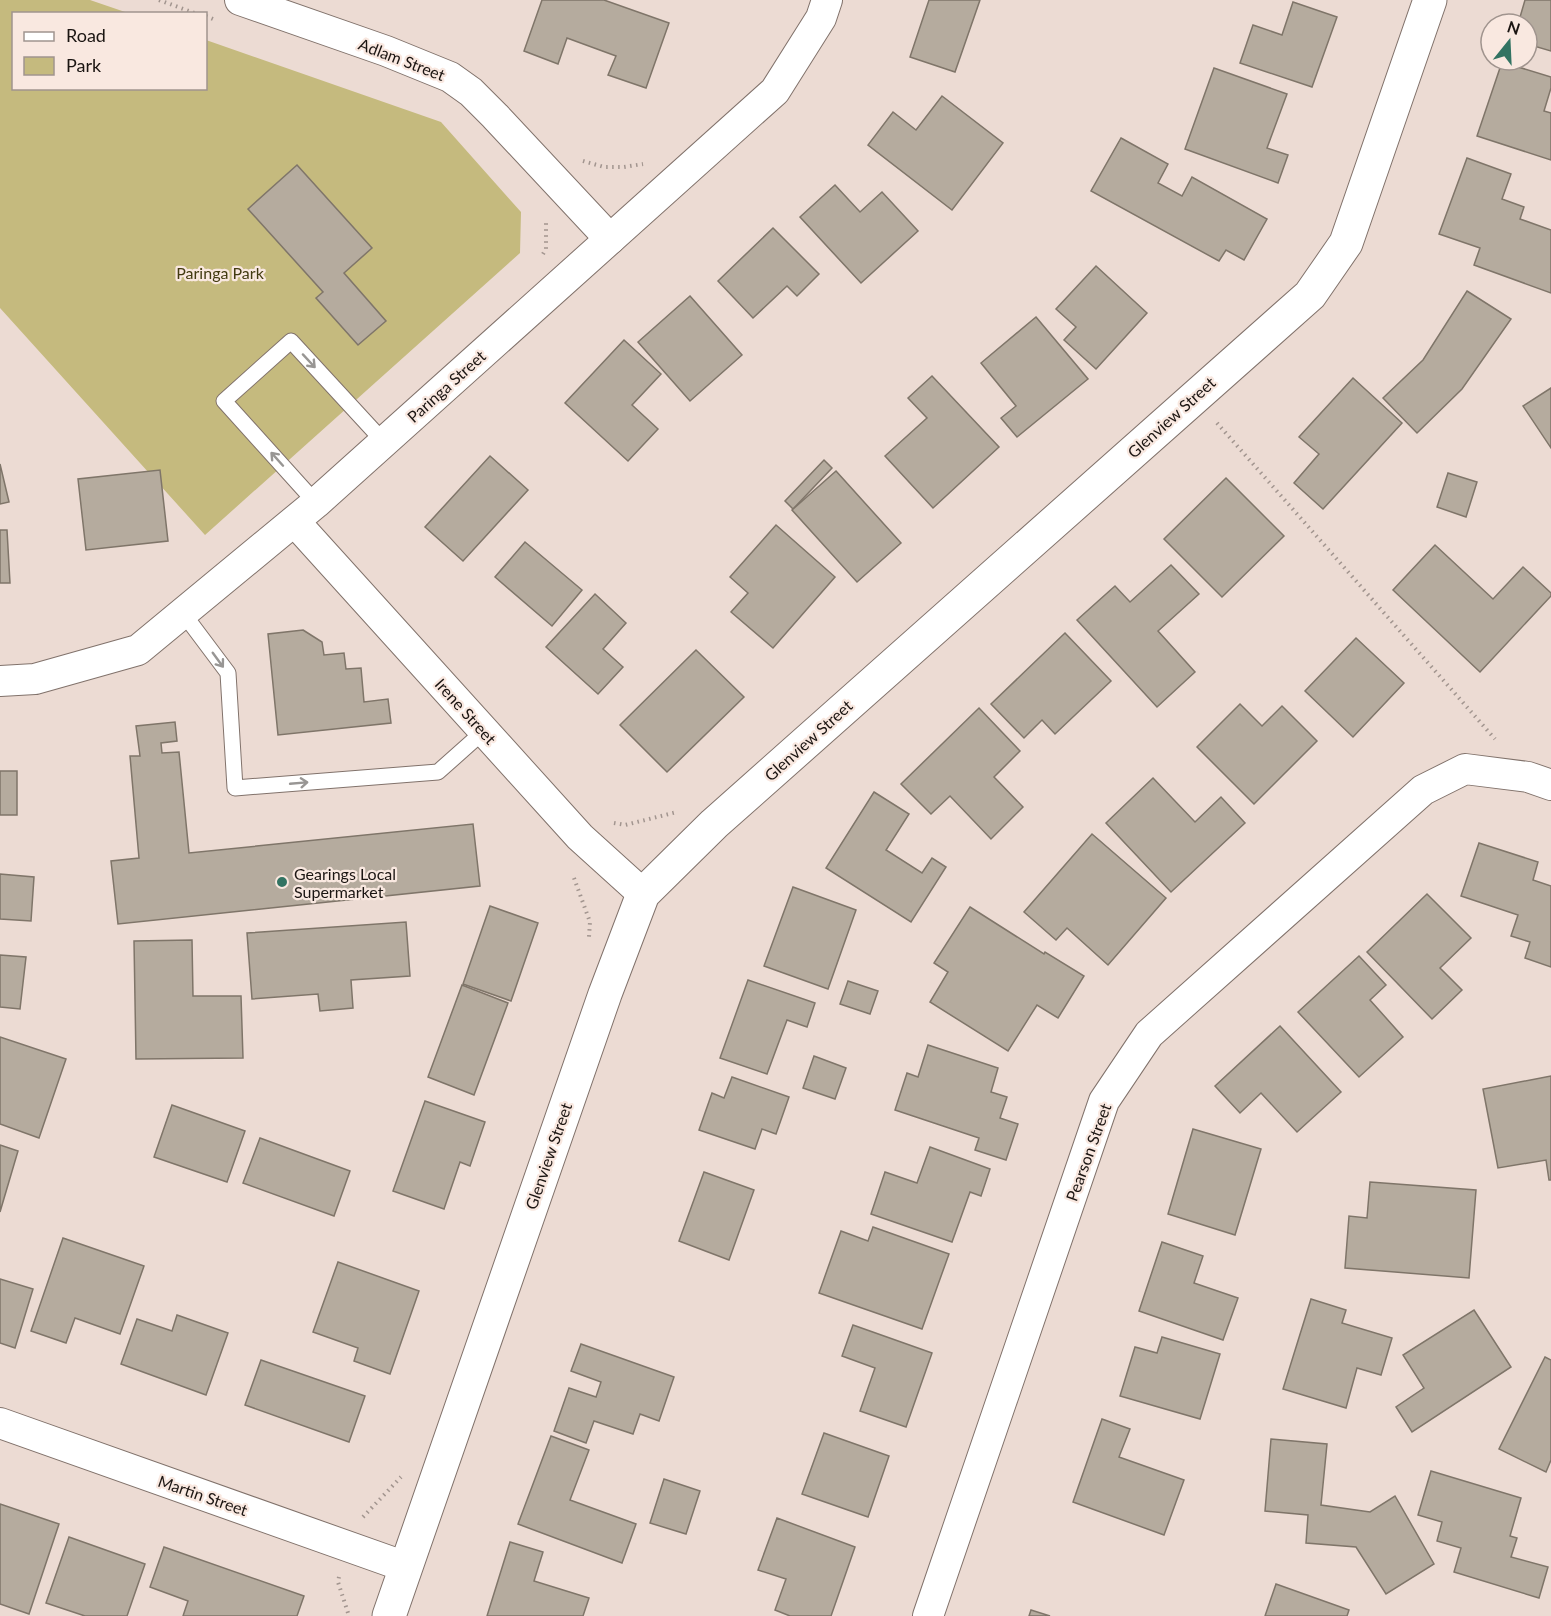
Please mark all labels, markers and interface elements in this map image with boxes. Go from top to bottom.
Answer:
legend [12,12,207,90]
north arrow [1479,12,1539,72]
text: N [1505,16,1523,38]
text: Road [66,24,106,46]
street label: Adlam Street [356,34,448,84]
text: Park [66,54,102,76]
park label: Paringa Park [176,263,265,282]
street label: Paringa Street [403,346,489,426]
one-way arrow [302,354,317,369]
street label: Glenview Street [1123,372,1219,461]
one-way arrow [270,452,284,467]
one-way arrow [212,652,224,668]
street label: Irene Street [432,674,501,748]
street label: Glenview Street [760,695,856,784]
one-way arrow [288,777,308,788]
place label: Gearings Local Supermarket [294,864,396,901]
marker: Gearings Local Supermarket [275,875,289,889]
street label: Glenview Street [521,1100,575,1212]
street label: Pearson Street [1062,1100,1115,1203]
street label: Martin Street [156,1471,250,1519]

